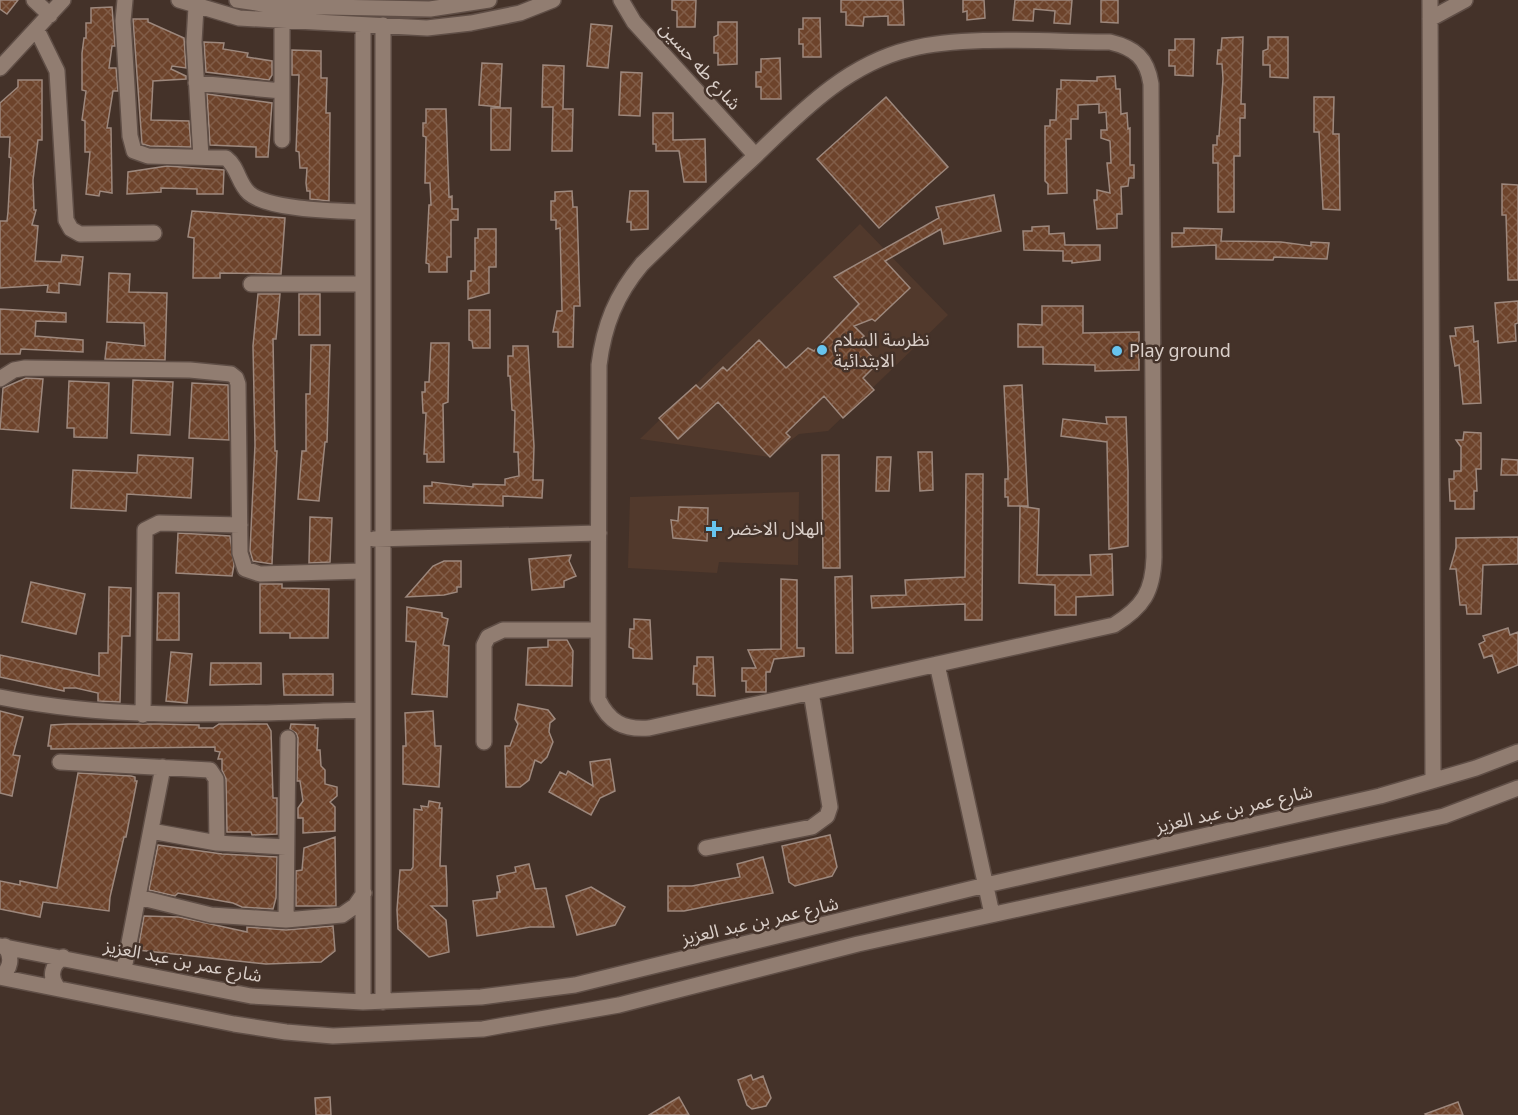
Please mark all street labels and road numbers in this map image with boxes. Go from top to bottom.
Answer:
street label: شارع طه حسين [649,12,751,120]
street label: شارع عمر بن عبد العزيز [1150,772,1317,846]
street label: شارع عمر بن عبد العزيز [676,884,843,958]
street label: شارع عمر بن عبد العزيز [100,927,265,995]

